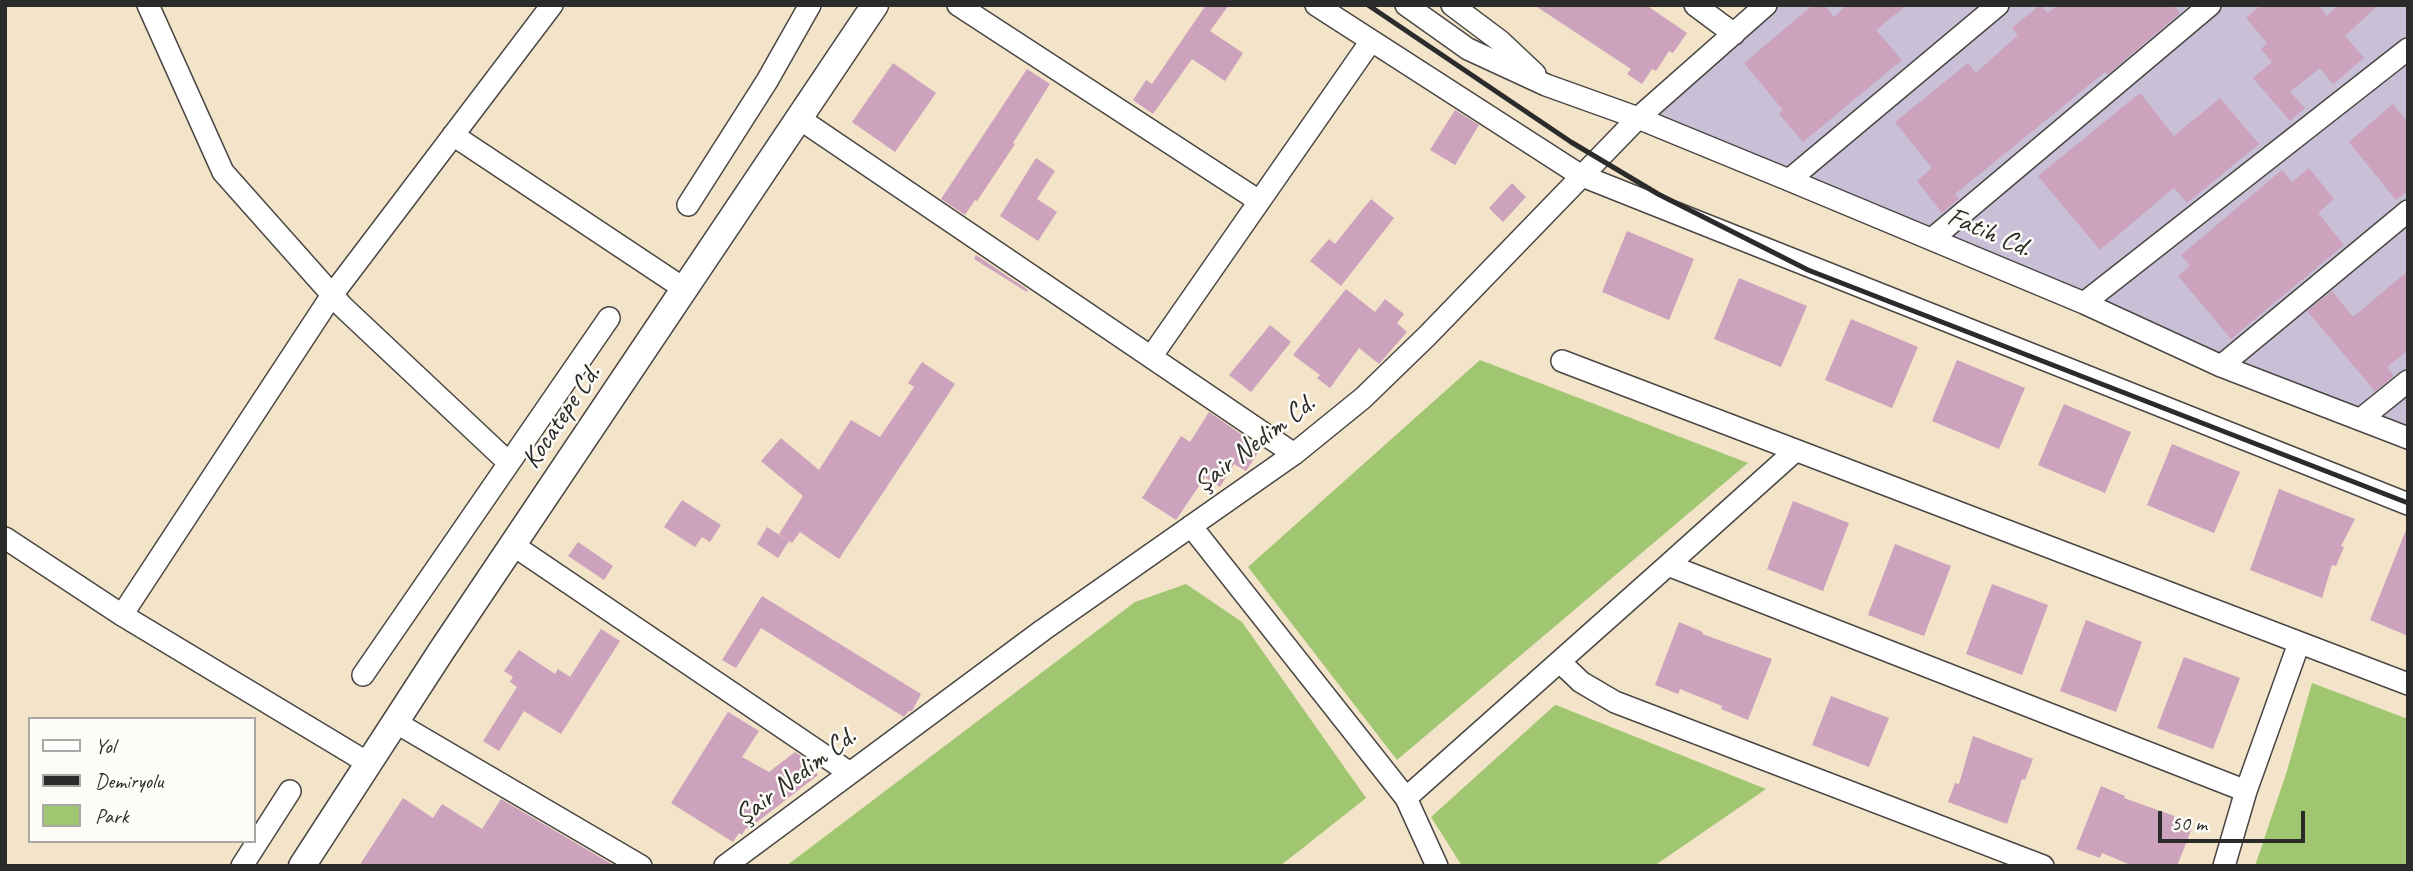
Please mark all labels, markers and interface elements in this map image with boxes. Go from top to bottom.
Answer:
street label: Fatih Cd. [1942,200,2036,266]
street label: Kocatepe Cd. [515,359,609,475]
street label: Şair Nedim Cd. [1187,387,1323,501]
legend [28,717,256,843]
street label: Şair Nedim Cd. [728,720,864,834]
text: Yol [95,733,115,759]
text: Demiryolu [95,768,163,794]
scale bar [2161,798,2308,842]
text: Park [95,803,128,829]
text: 50 m [2171,810,2207,836]

